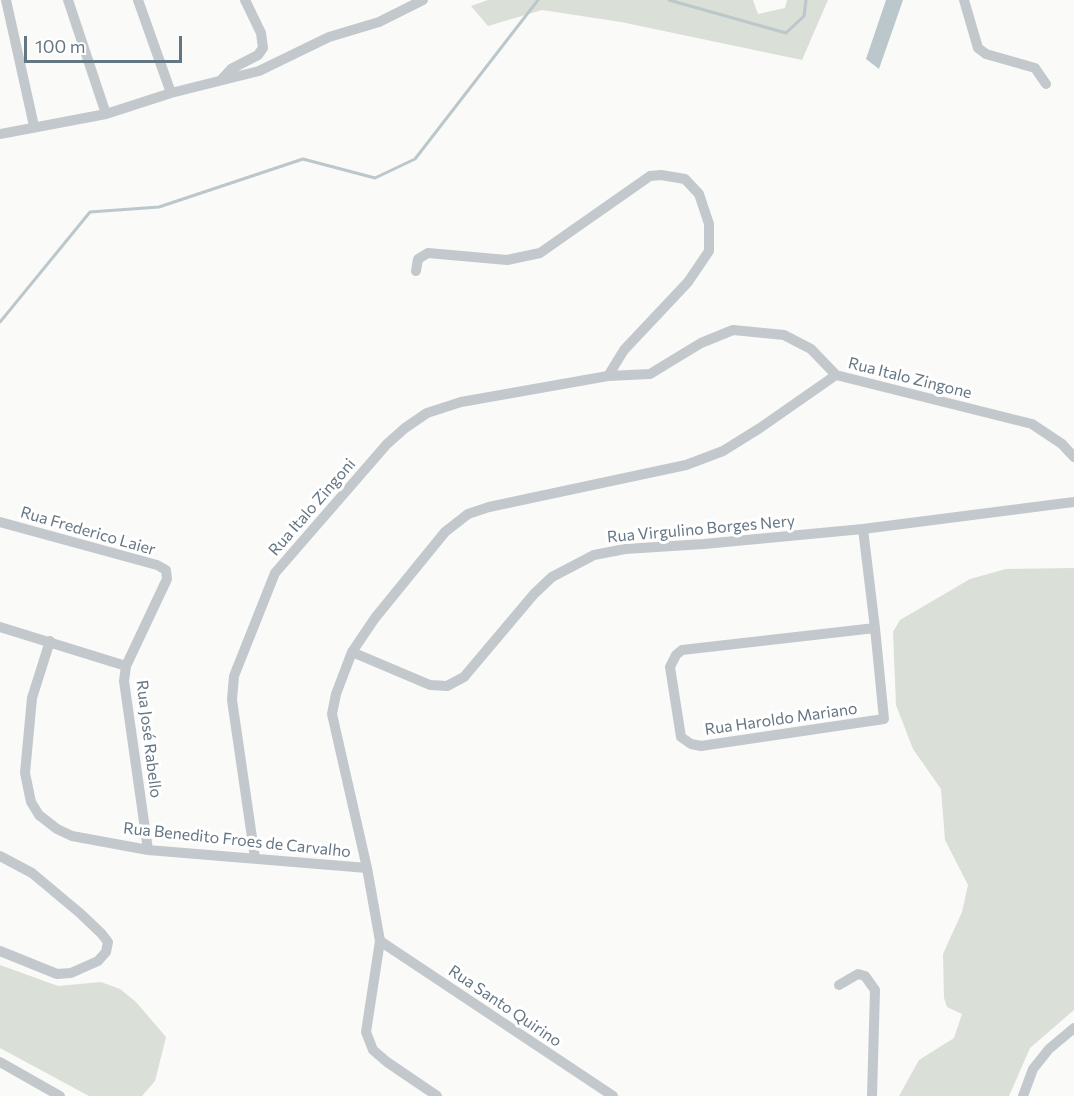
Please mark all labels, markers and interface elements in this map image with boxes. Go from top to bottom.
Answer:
scale bar [27,24,184,62]
text: 100 m [35,35,85,57]
street label: Rua Italo Zingone [846,353,974,403]
street label: Rua Italo Zingoni [265,454,359,560]
street label: Rua Frederico Laier [18,503,158,559]
street label: Rua Virgulino Borges Nery [606,511,796,547]
street label: Rua José Rabello [132,679,166,799]
street label: Rua Haroldo Mariano [703,699,859,739]
street label: Rua Benedito Froes de Carvalho [122,818,352,862]
street label: Rua Santo Quirino [445,961,565,1051]

